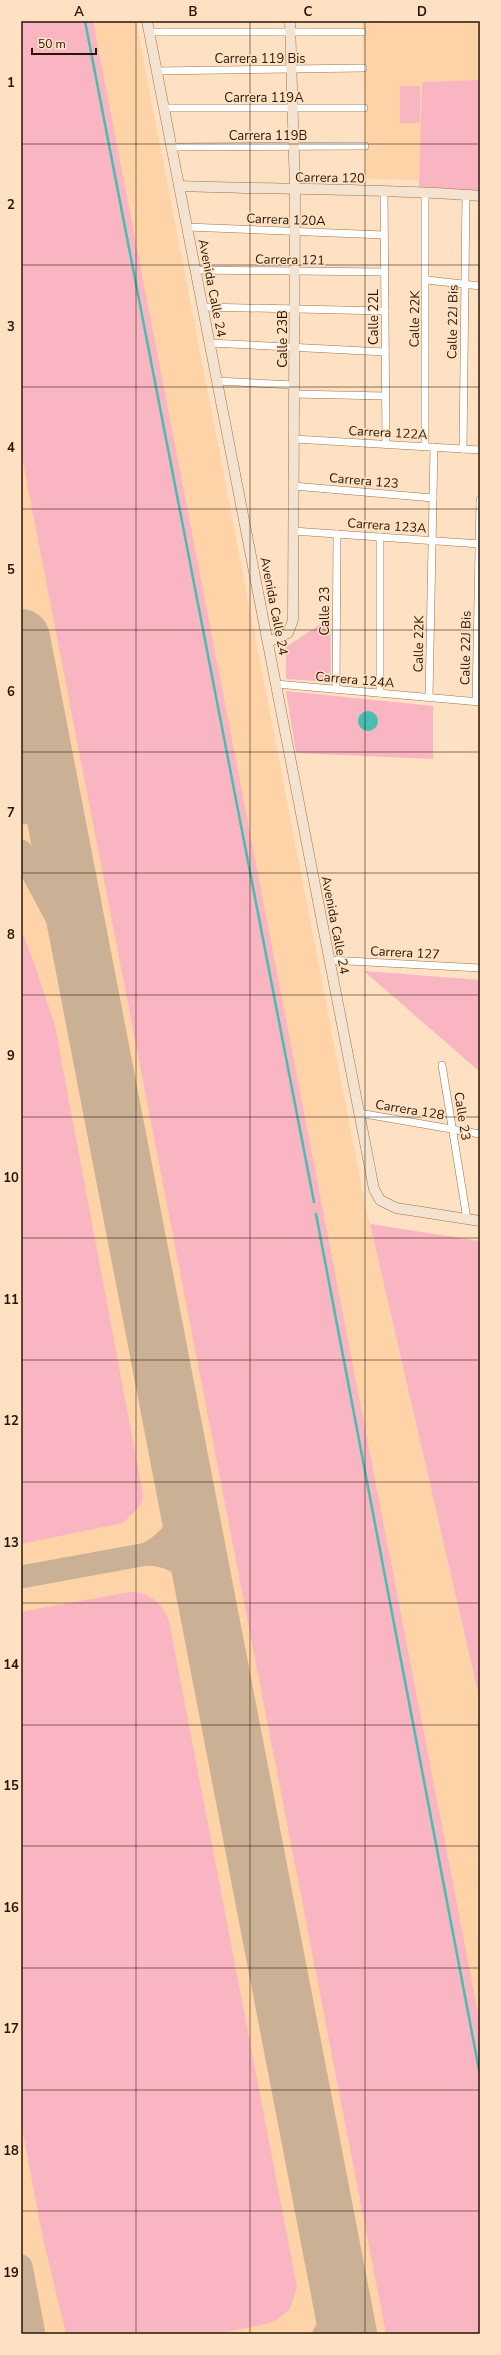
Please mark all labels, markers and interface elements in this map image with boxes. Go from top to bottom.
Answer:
text: A [74,3,84,21]
text: B [189,3,198,21]
text: C [304,3,313,21]
text: D [417,3,427,21]
scale bar [32,30,96,56]
text: 50 m [38,36,66,52]
street label: Carrera 119 Bis [214,50,306,68]
text: 1 [7,74,15,92]
street label: Carrera 119A [224,89,304,107]
street label: Carrera 119B [229,127,307,145]
street label: Carrera 120 [295,168,365,188]
text: 2 [7,196,15,214]
street label: Carrera 120A [246,210,326,230]
street label: Avenida Calle 24 [194,237,230,339]
street label: Carrera 121 [255,250,325,270]
street label: Calle 22J Bis [443,285,463,359]
street label: Calle 22L [365,289,383,345]
street label: Calle 22K [406,289,425,348]
street label: Calle 23B [274,310,292,368]
text: 3 [7,318,15,336]
street label: Carrera 122A [348,422,429,444]
text: 4 [7,439,15,457]
street label: Carrera 123 [328,469,399,493]
street label: Carrera 123A [347,514,428,538]
street label: Avenida Calle 24 [256,555,292,657]
text: 5 [7,561,15,579]
street label: Calle 23 [316,587,334,635]
street label: Calle 22J Bis [456,611,476,685]
street label: Calle 22K [410,614,429,673]
street label: Carrera 124A [315,668,396,692]
text: 6 [7,683,15,701]
text: 7 [7,804,15,822]
street label: Avenida Calle 24 [317,874,353,976]
text: 8 [7,926,15,944]
street label: Carrera 127 [370,942,440,964]
text: 9 [7,1047,15,1065]
street label: Calle 23 [449,1091,475,1142]
street label: Carrera 128 [374,1096,446,1124]
text: 10 [3,1169,19,1187]
text: 11 [3,1291,19,1309]
text: 12 [3,1412,19,1430]
text: 13 [3,1534,19,1552]
text: 14 [3,1656,19,1674]
text: 15 [3,1777,19,1795]
text: 16 [3,1899,19,1917]
text: 17 [3,2020,19,2038]
text: 18 [3,2142,19,2160]
text: 19 [3,2264,19,2282]

